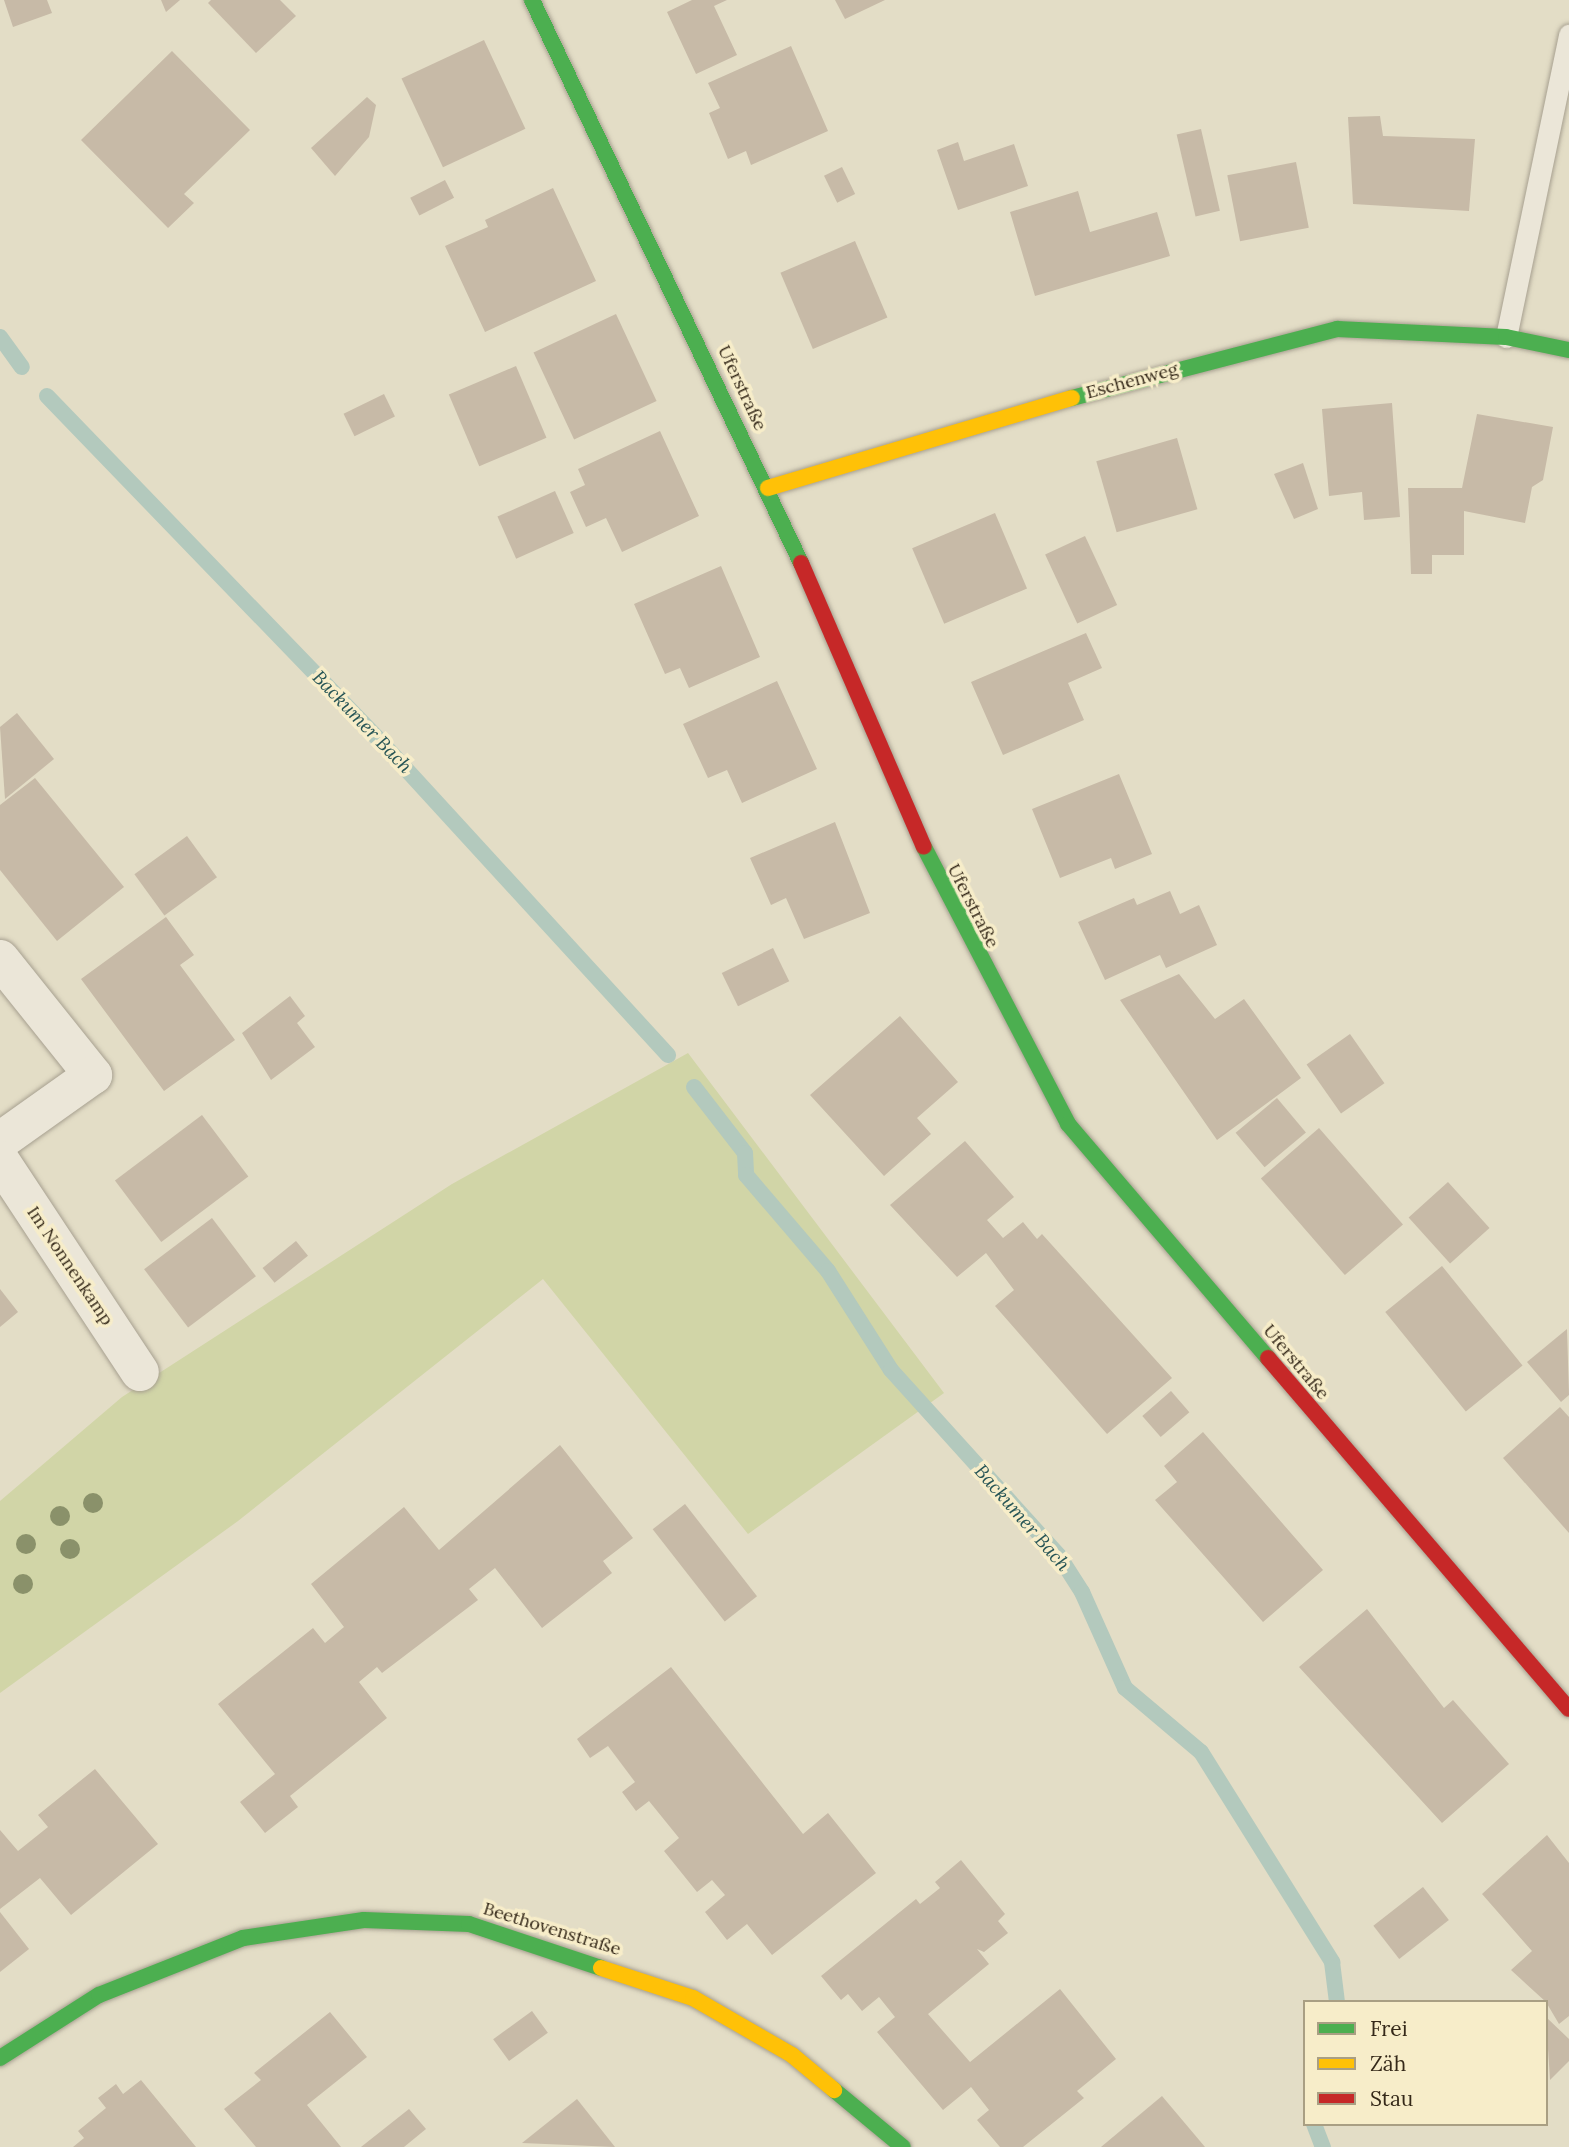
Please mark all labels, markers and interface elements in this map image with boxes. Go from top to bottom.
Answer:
street label: Uferstraße [713,342,771,434]
street label: Eschenweg [1084,358,1180,404]
water label: Backumer Bach [307,666,417,778]
street label: Uferstraße [943,860,1003,952]
street label: Im Nonnenkamp [22,1202,118,1330]
street label: Uferstraße [1258,1320,1334,1404]
water label: Backumer Bach [970,1460,1074,1576]
street label: Beethovenstraße [481,1898,623,1960]
legend [1303,2000,1548,2126]
text: Frei [1370,2015,1408,2042]
text: Zäh [1370,2050,1406,2077]
text: Stau [1370,2085,1413,2112]

